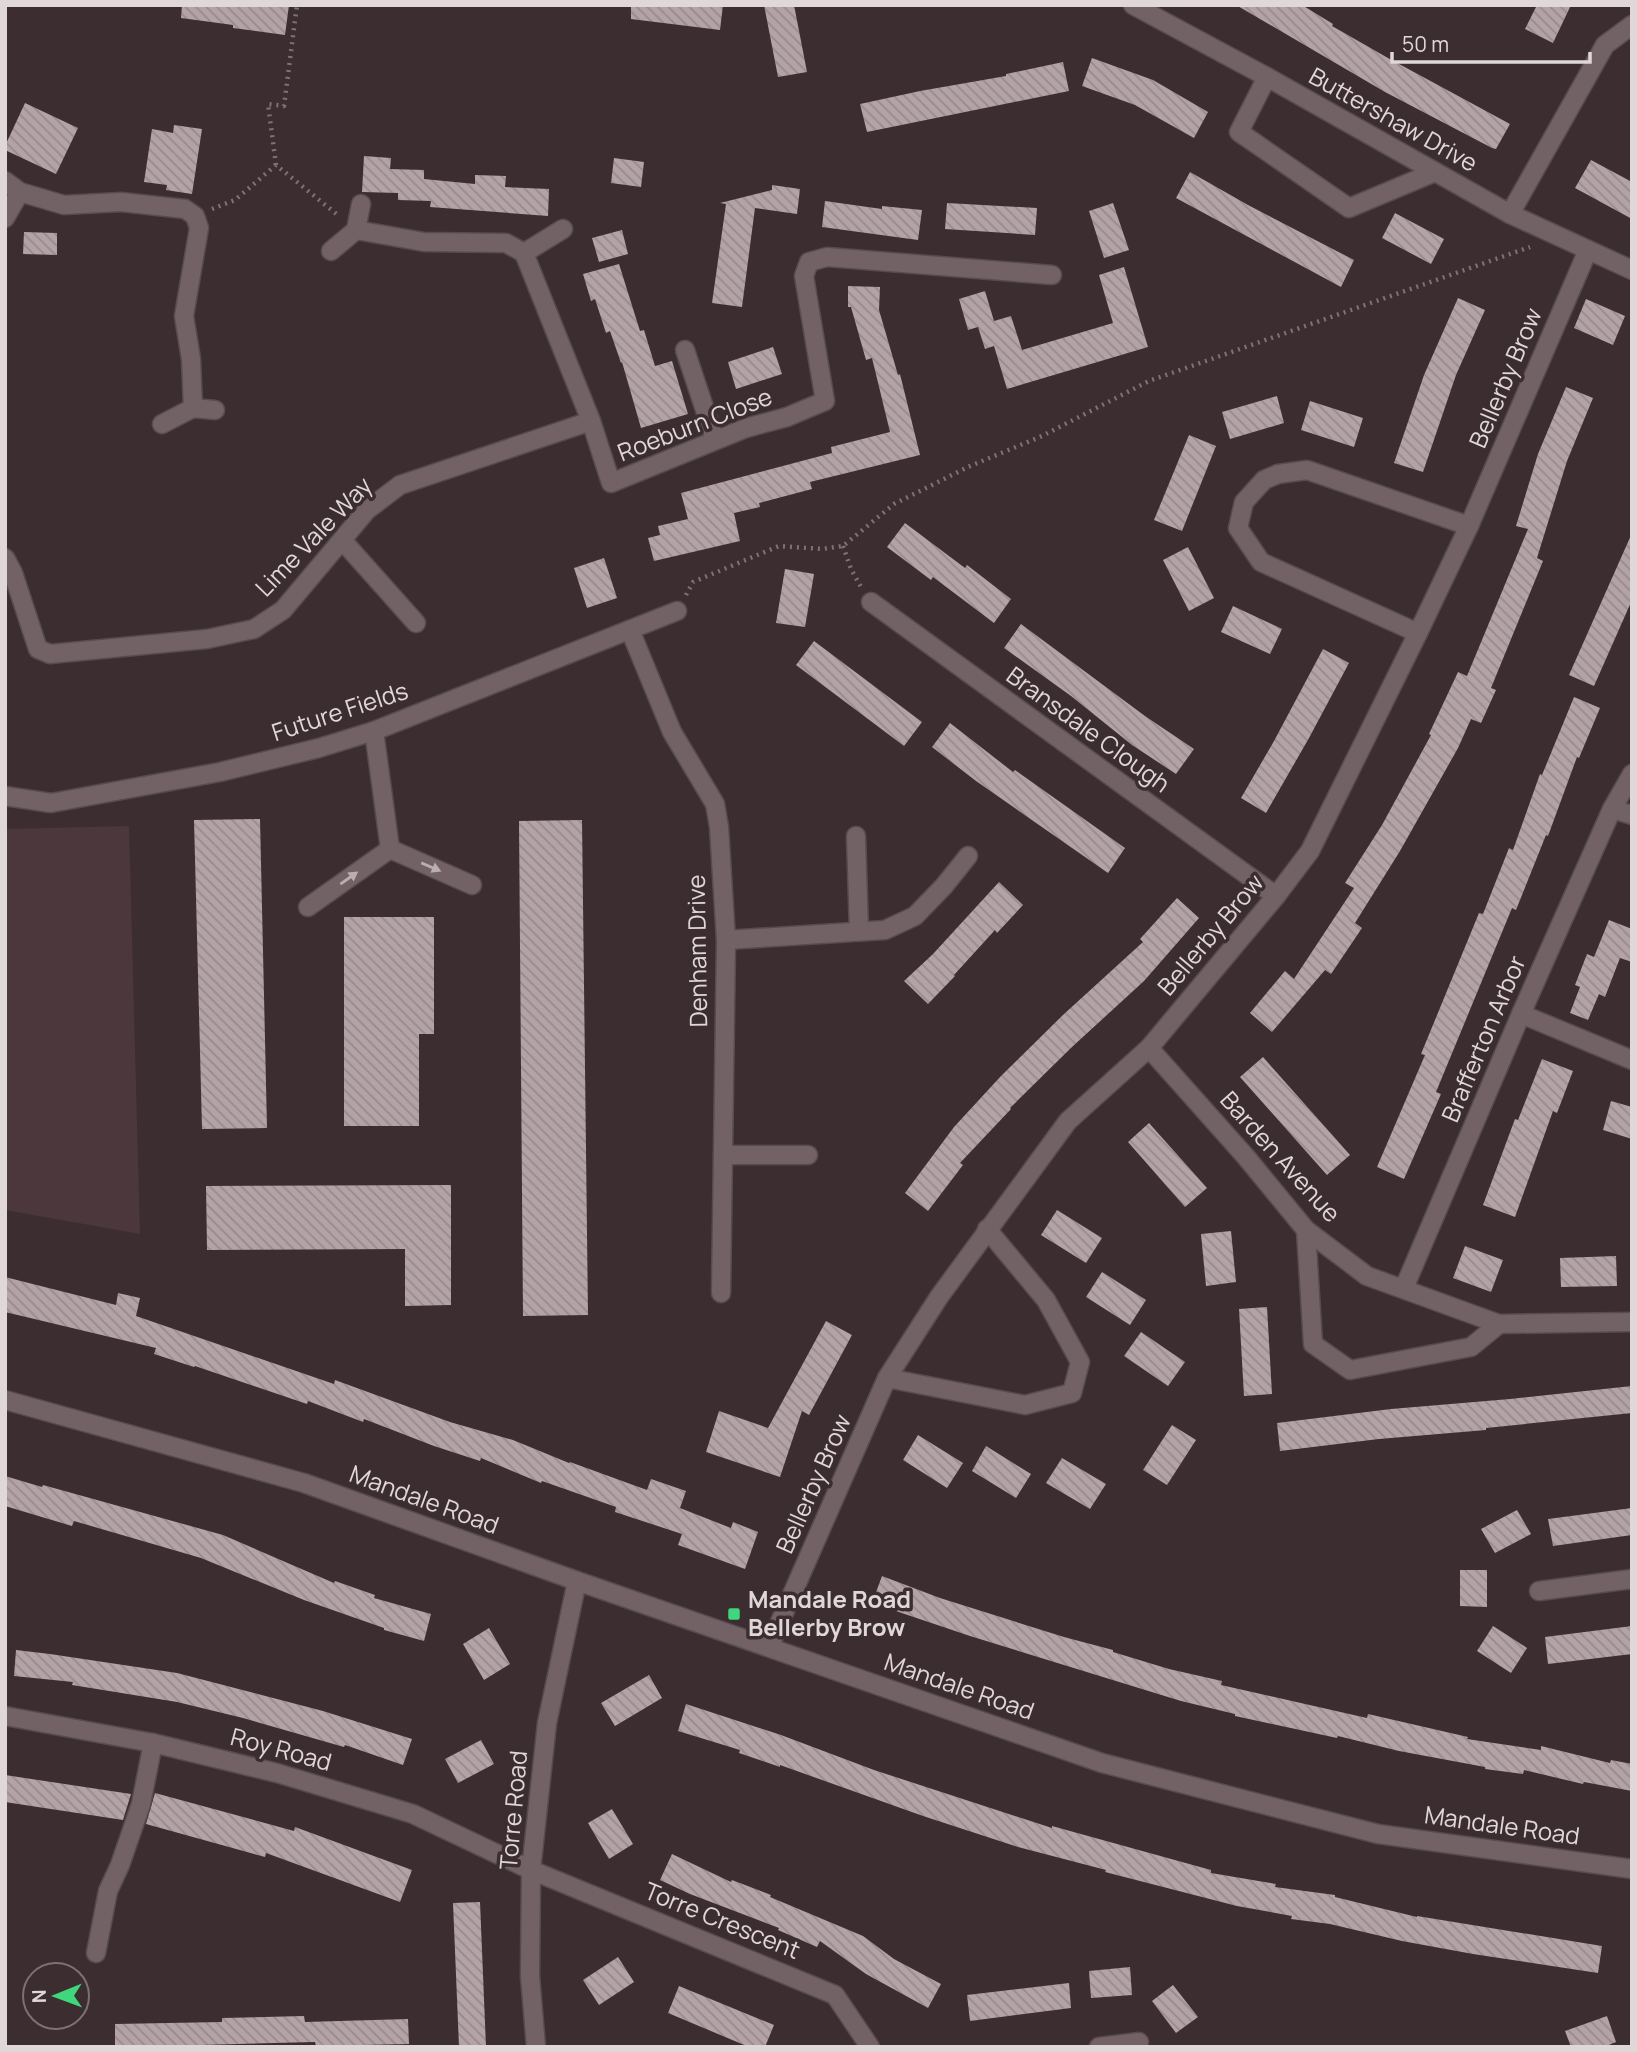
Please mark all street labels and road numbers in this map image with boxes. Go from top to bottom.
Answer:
street label: Buttershaw Drive [1304,59,1484,179]
street label: Bellerby Brow [1460,302,1549,452]
street label: Roeburn Close [612,379,776,468]
street label: Lime Vale Way [247,469,379,603]
street label: Bransdale Clough [1000,658,1177,799]
street label: Future Fields [267,673,412,748]
street label: Bellerby Brow [1149,866,1270,1002]
street label: Denham Drive [679,874,714,1028]
street label: Brafferton Arbor [1433,950,1533,1127]
street label: Barden Avenue [1213,1083,1349,1229]
street label: Bellerby Brow [767,1409,858,1558]
street label: Mandale Road [345,1456,504,1541]
street label: Mandale Road [880,1644,1039,1727]
street label: Roy Road [227,1719,336,1778]
street label: Torre Road [491,1749,534,1871]
street label: Mandale Road [1422,1797,1582,1852]
street label: Torre Crescent [640,1873,805,1966]

